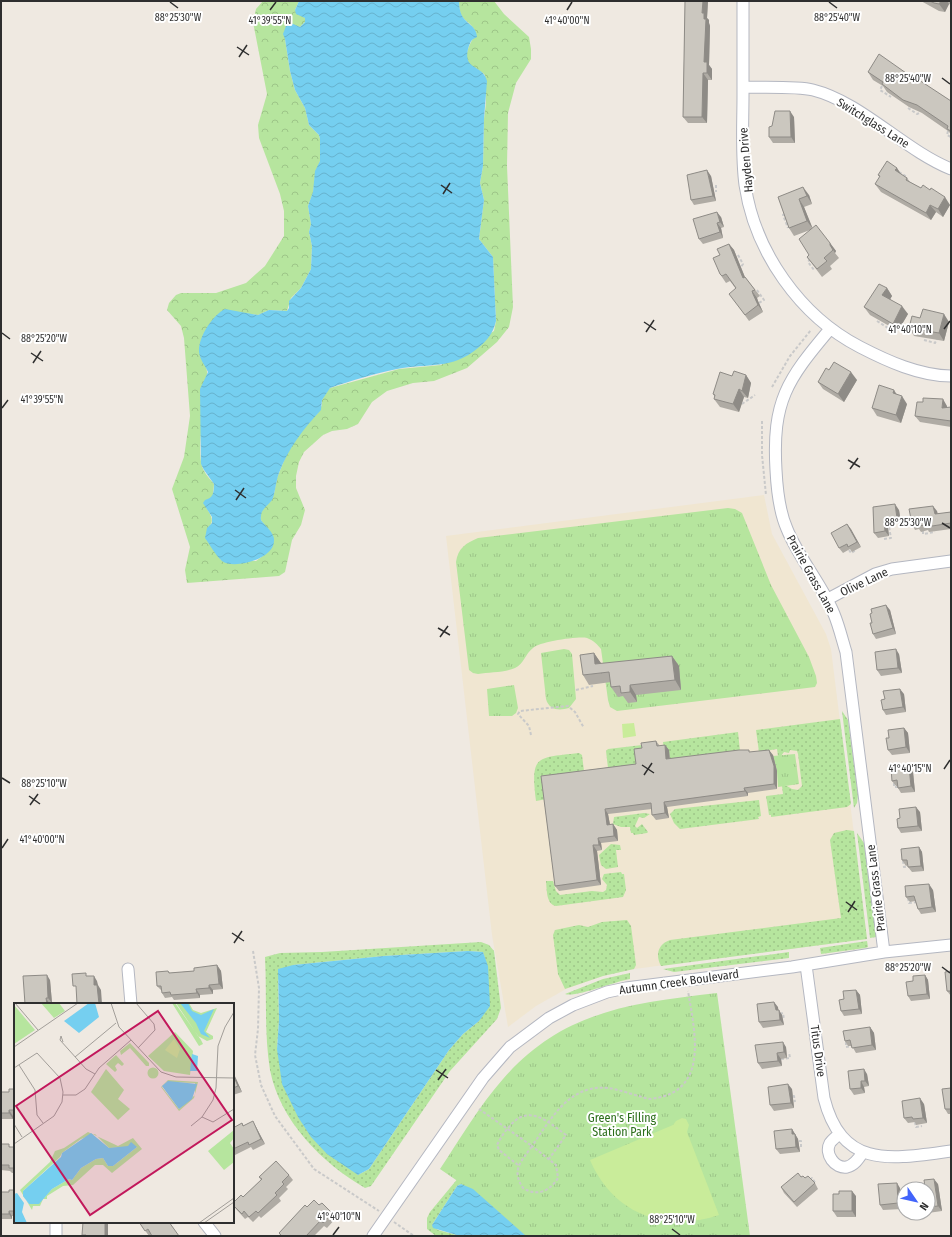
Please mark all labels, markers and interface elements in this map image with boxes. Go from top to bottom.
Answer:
text: 88°25'30"W [155,12,202,24]
text: 88°25'40"W [814,12,861,24]
text: 41°39'55"N [249,15,291,27]
text: 41°40'00"N [545,15,589,27]
text: 88°25'40"W [885,73,932,85]
street label: Switchglass Lane [834,95,912,151]
street label: Hayden Drive [736,127,756,193]
text: 41°40'10"N [888,324,932,336]
text: 88°25'20"W [21,333,68,345]
text: 41°39'55"N [21,394,63,406]
text: 88°25'30"W [885,517,932,529]
street label: Prairie Grass Lane [784,532,838,616]
street label: Olive Lane [838,565,890,599]
text: 41°40'15"N [889,763,931,775]
text: 88°25'10"W [21,778,67,790]
text: 41°40'00"N [20,834,64,846]
street label: Prairie Grass Lane [864,844,888,932]
text: 88°25'20"W [885,962,932,974]
street label: Autumn Creek Boulevard [618,967,740,997]
inset map [14,1003,234,1223]
street label: Titus Drive [807,1024,829,1078]
park label: Green's Filling Station Park [588,1111,656,1139]
north arrow [896,1181,936,1221]
text: N [917,1200,931,1213]
text: 41°40'10"N [317,1211,361,1223]
text: 88°25'10"W [649,1214,695,1226]

